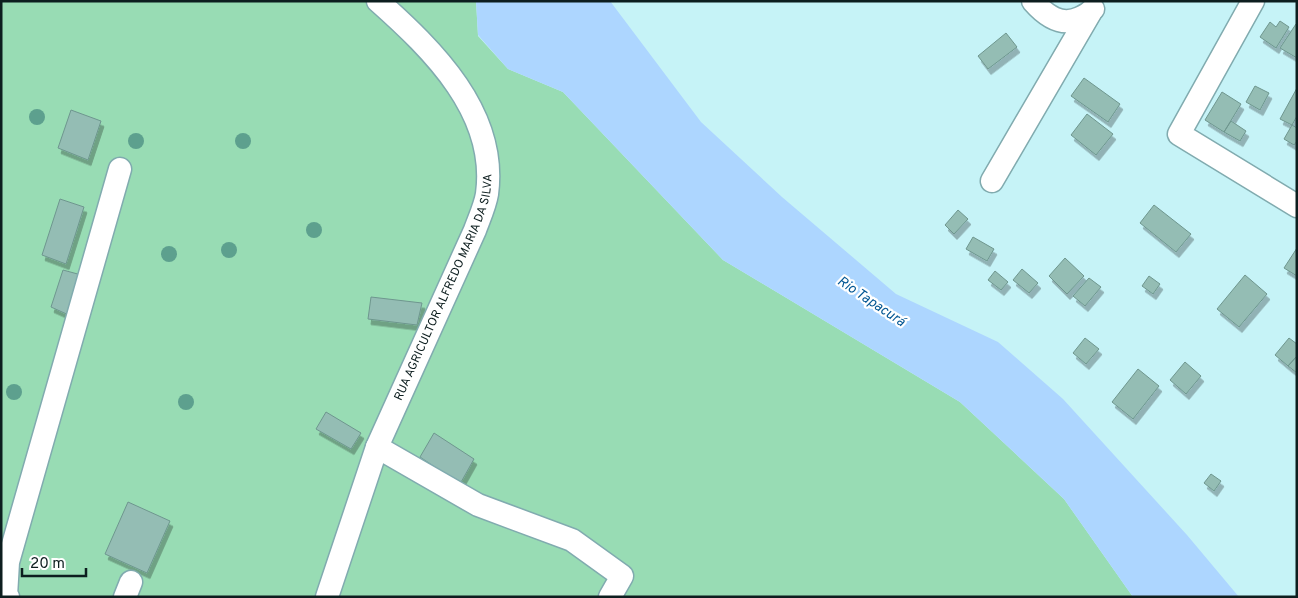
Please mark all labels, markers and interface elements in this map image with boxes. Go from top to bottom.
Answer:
street label: RUA AGRICULTOR ALFREDO MARIA DA SILVA [391,174,496,403]
water label: Rio Tapacurá [834,273,910,332]
scale bar [22,546,86,578]
text: 20 m [30,555,65,574]

